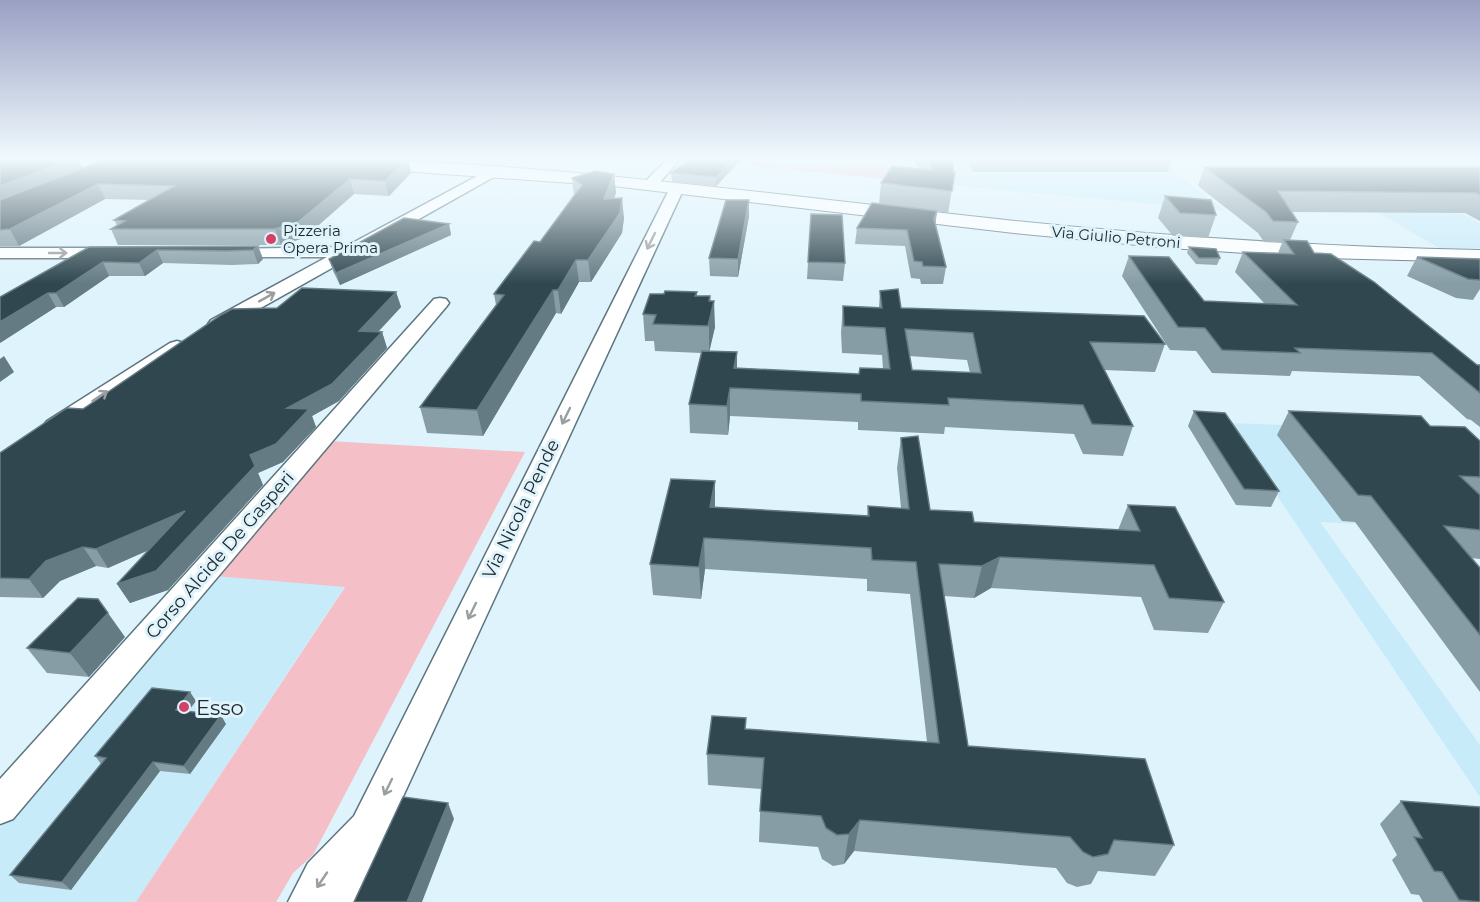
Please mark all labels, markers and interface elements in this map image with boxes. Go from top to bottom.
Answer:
place label: Pizzeria Opera Prima [283,221,378,257]
street label: Via Giulio Petroni [1051,222,1181,252]
one-way arrow [644,231,656,249]
marker: Pizzeria Opera Prima [264,232,278,246]
one-way arrow [48,247,68,259]
one-way arrow [258,291,275,303]
one-way arrow [91,390,107,402]
one-way arrow [559,407,571,425]
street label: Via Nicola Pende [478,436,564,582]
street label: Corso Alcide De Gasperi [141,467,299,643]
one-way arrow [466,602,478,620]
place label: Esso [196,695,244,720]
marker: Esso [177,700,191,714]
one-way arrow [382,777,394,795]
one-way arrow [316,871,328,887]

